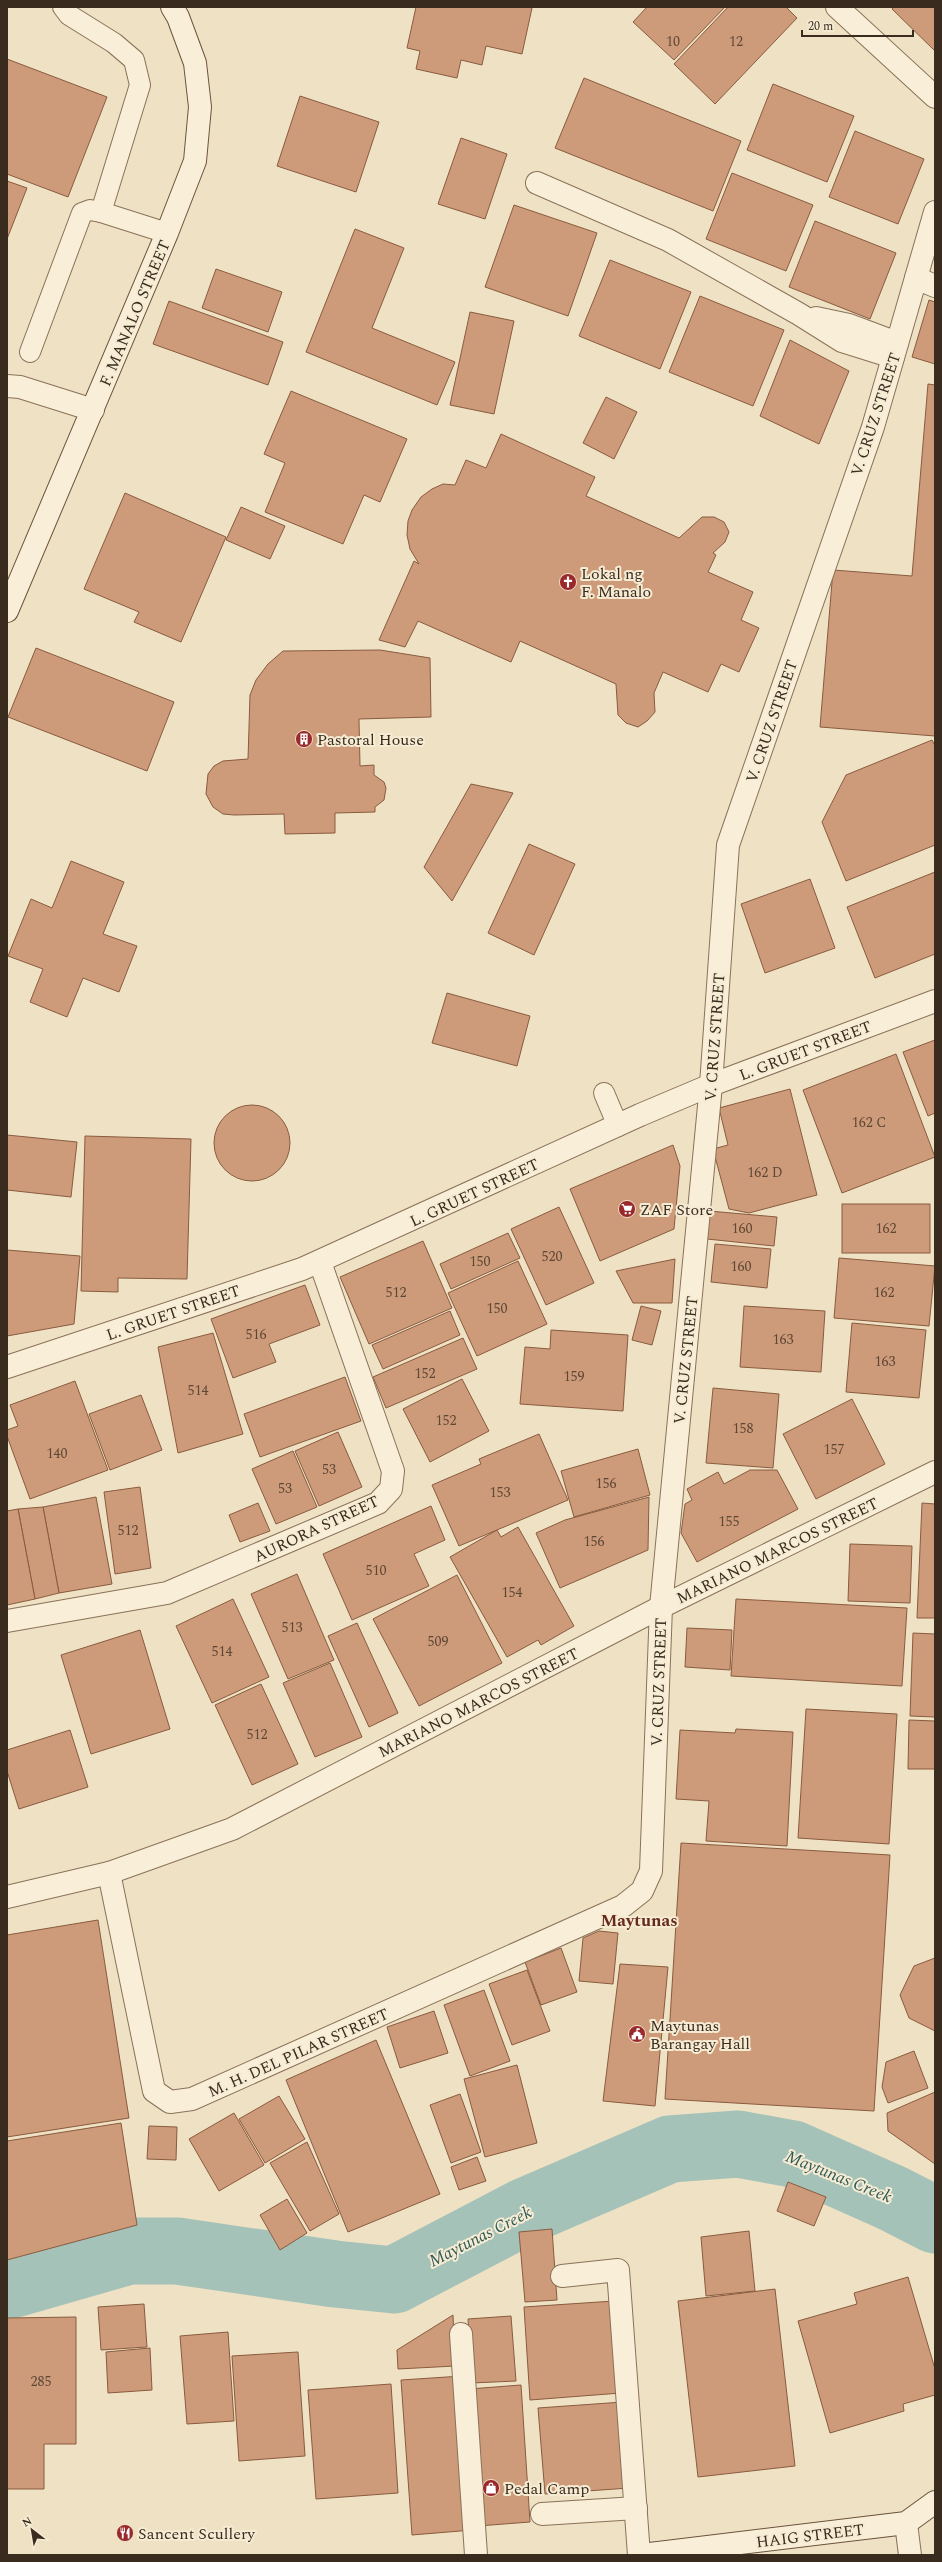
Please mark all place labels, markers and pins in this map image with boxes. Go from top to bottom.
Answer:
place label: Lokal ng F. Manalo [581,562,651,604]
church icon: Lokal ng F. Manalo [558,572,578,592]
place label: Pastoral House [317,728,424,752]
building icon: Pastoral House [294,729,314,749]
place label: ZAF Store [640,1198,713,1222]
supermarket icon: ZAF Store [617,1199,637,1219]
place label: Maytunas Barangay Hall [650,2014,750,2056]
public building icon: Maytunas Barangay Hall [627,2024,647,2044]
place label: Pedal Camp [504,2477,589,2501]
shop icon: Pedal Camp [481,2478,501,2498]
place label: Sancent Scullery [138,2522,256,2546]
restaurant icon: Sancent Scullery [115,2523,135,2543]

